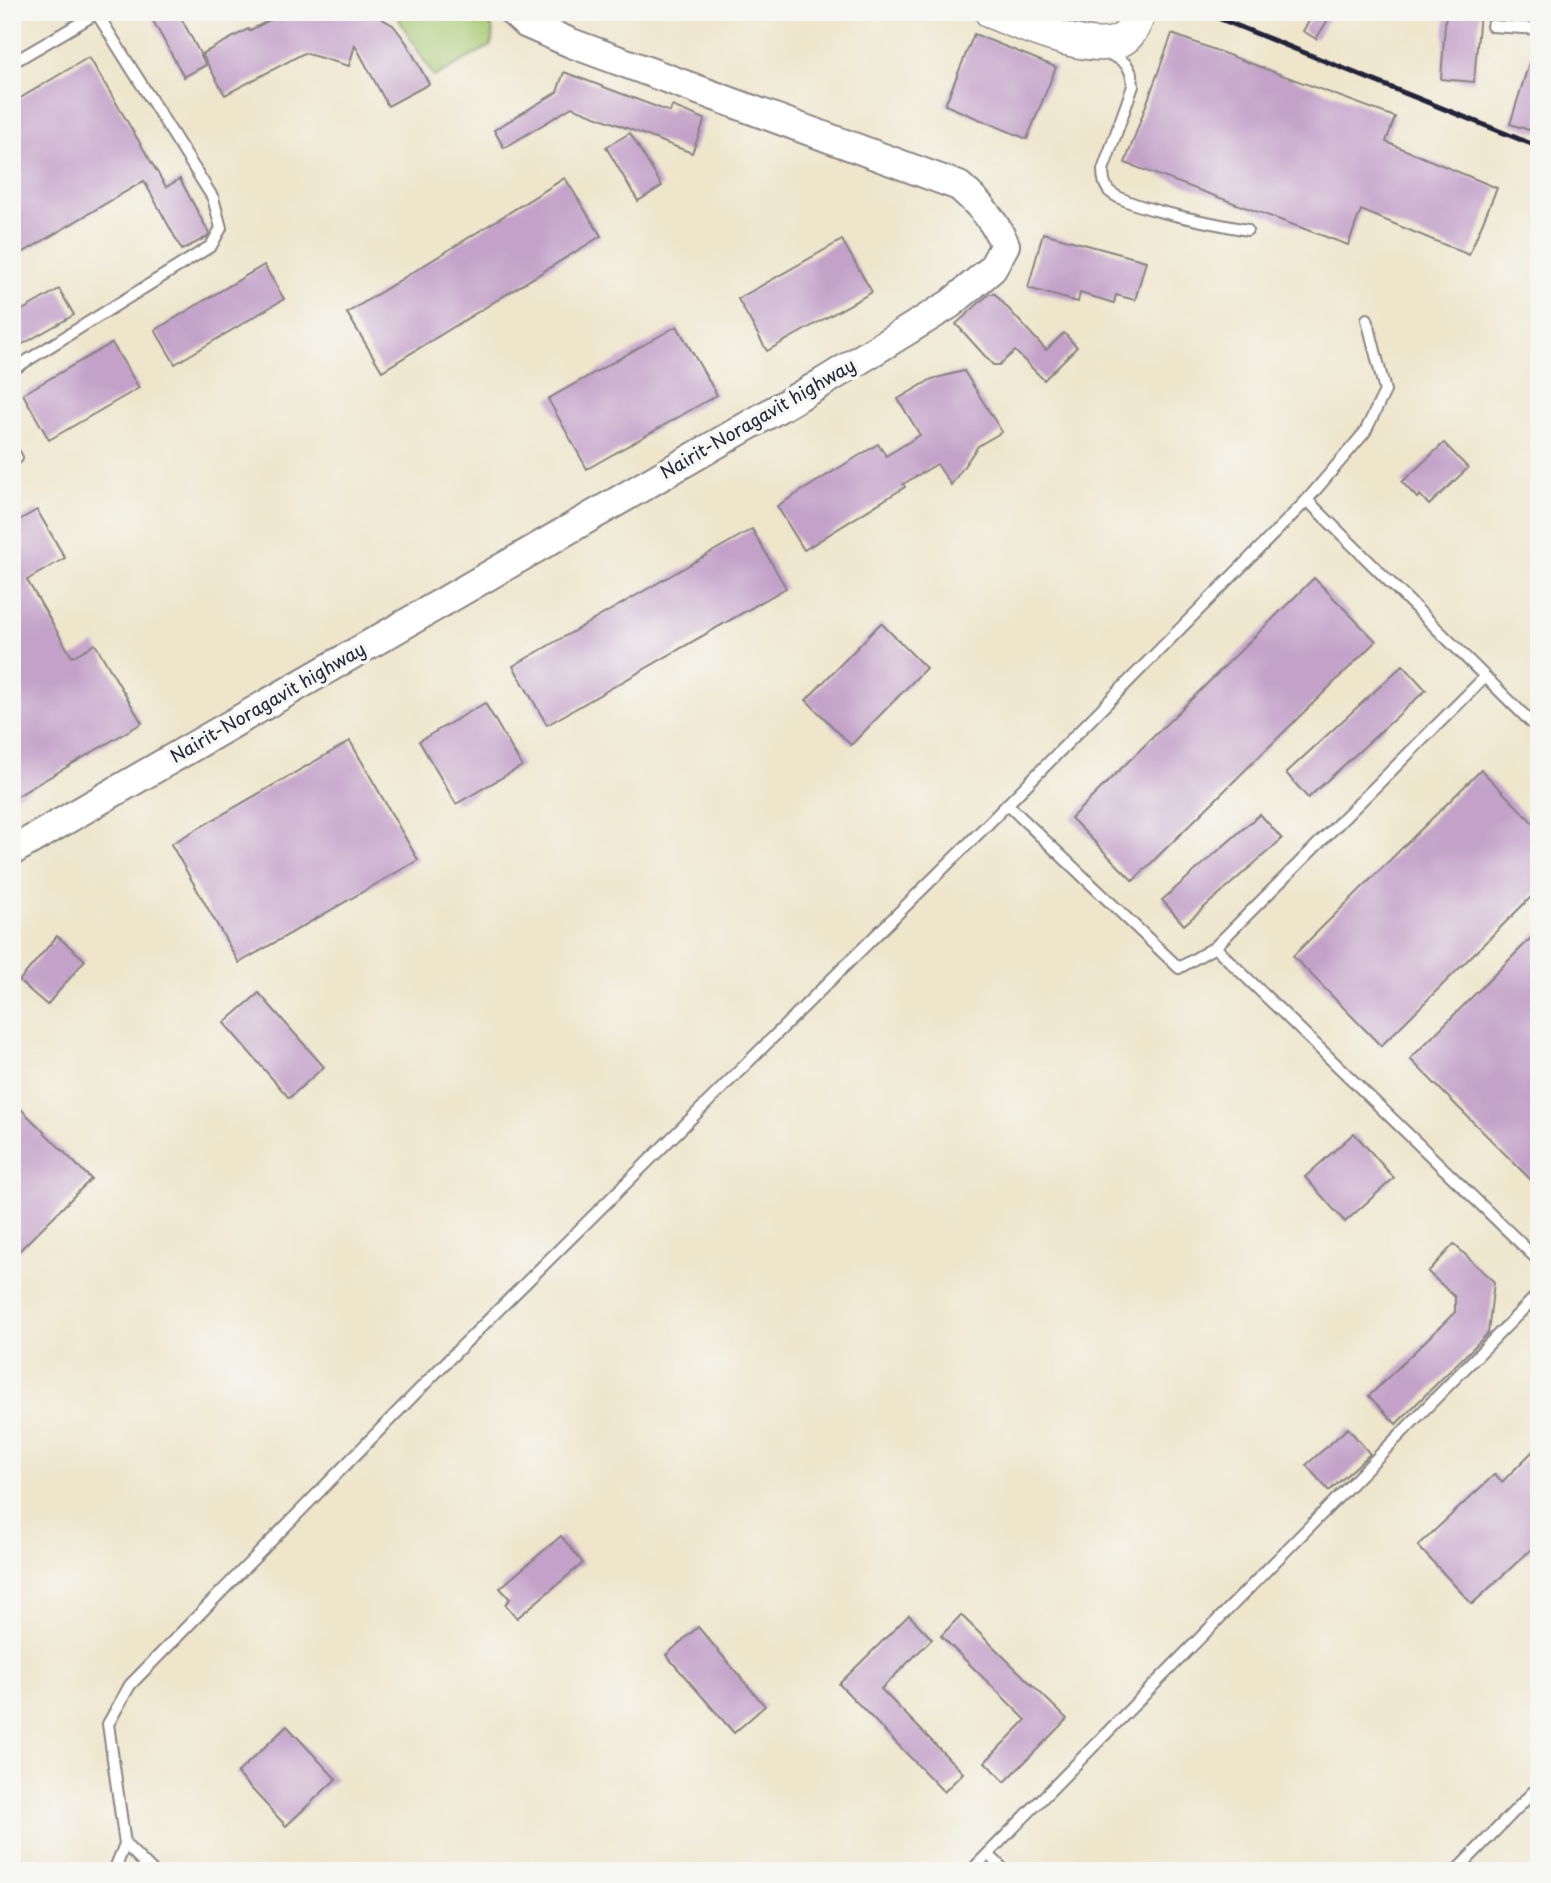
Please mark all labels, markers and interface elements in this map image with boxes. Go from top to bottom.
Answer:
street label: Nairit-Noragavit highway [655,351,860,485]
street label: Nairit-Noragavit highway [165,635,370,769]

